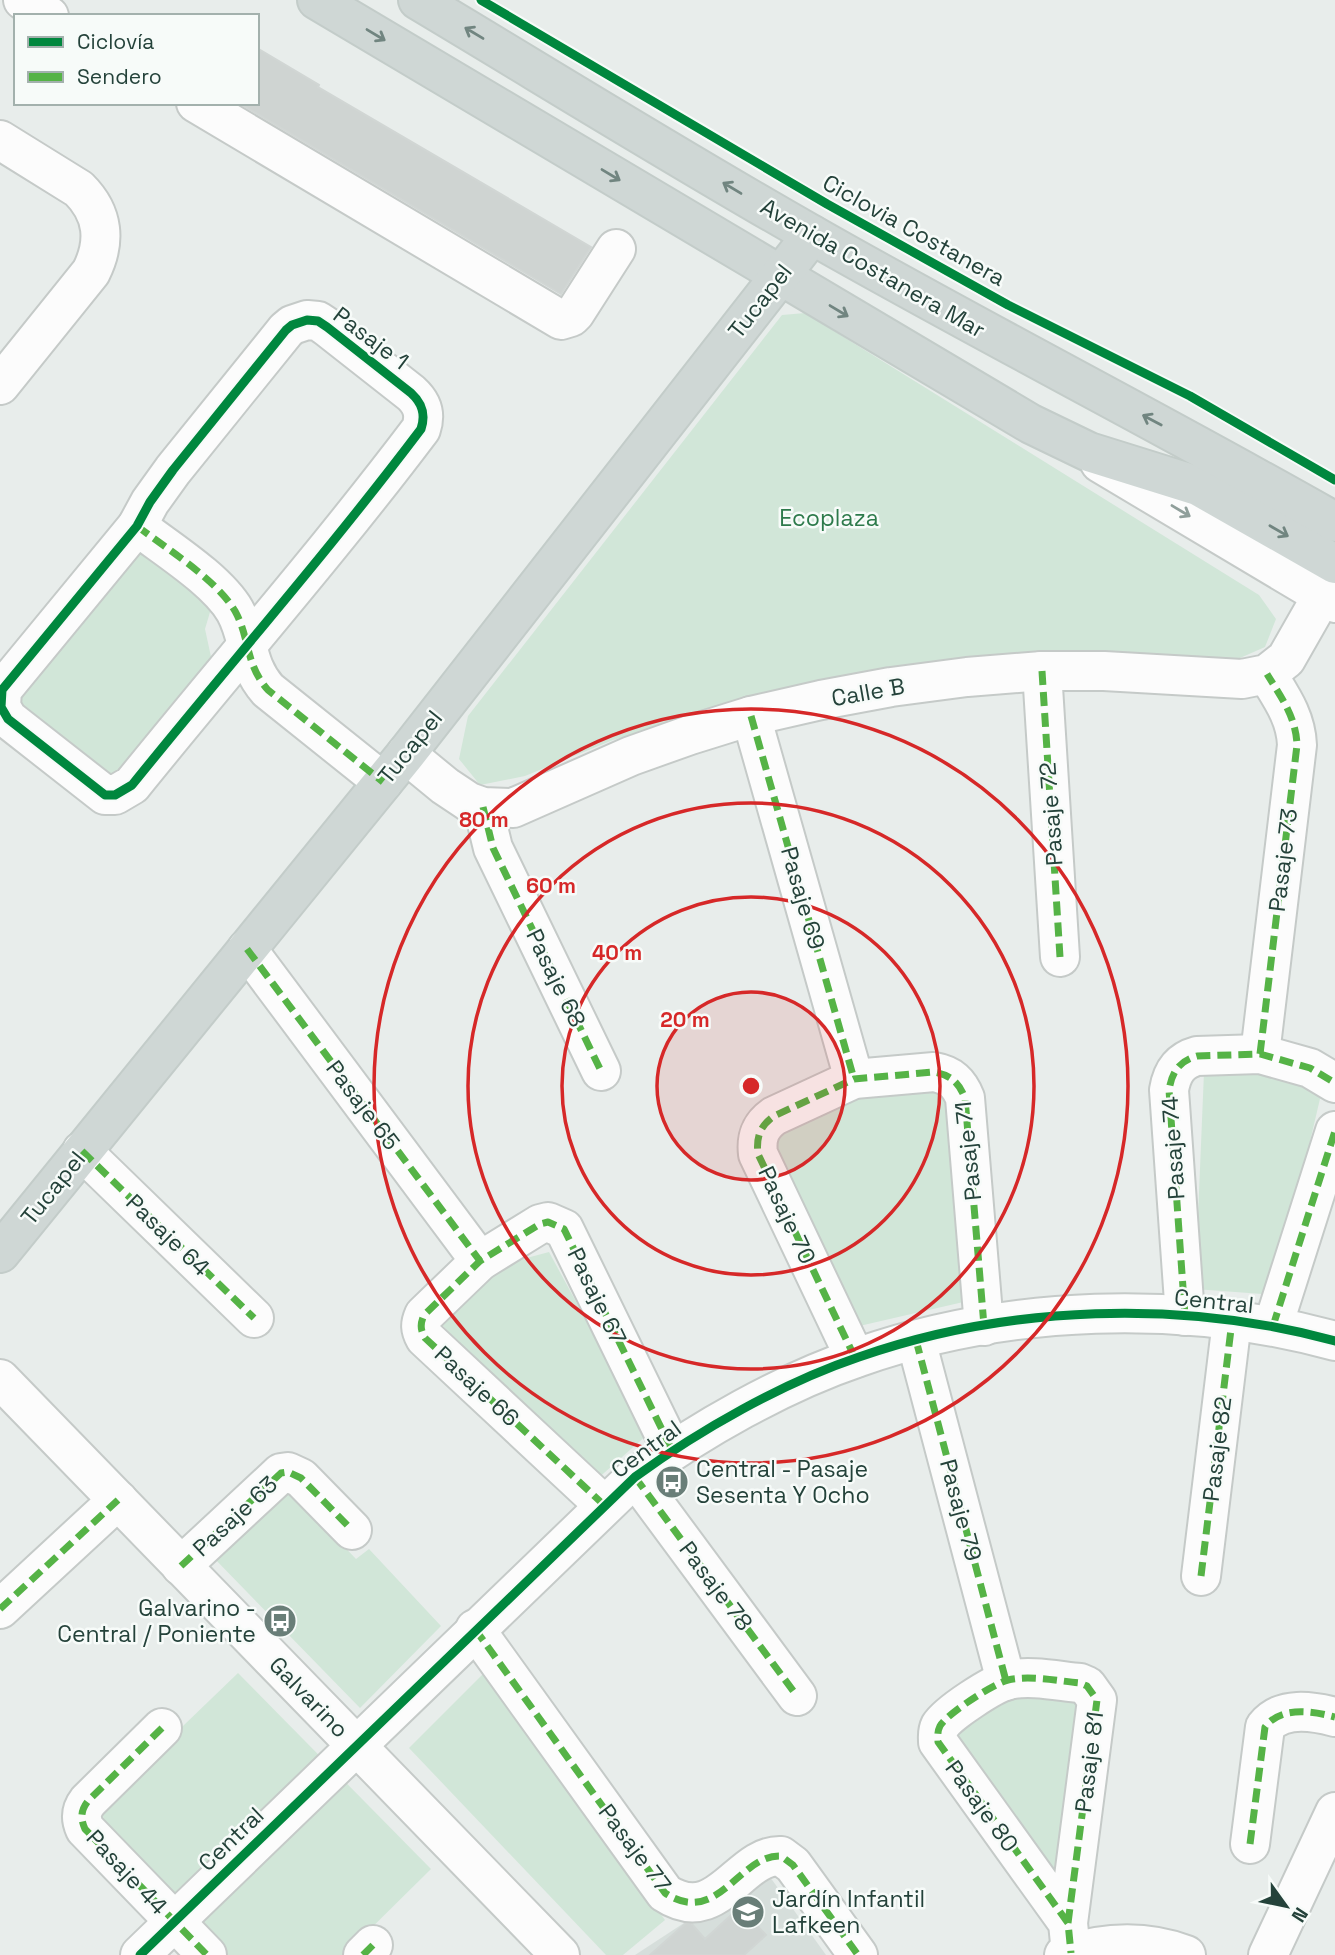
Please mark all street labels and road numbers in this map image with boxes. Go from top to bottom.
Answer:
street label: Ciclovia Costanera [817,167,1011,293]
street label: Avenida Costanera Mar [755,191,991,345]
street label: Tucapel [721,258,799,344]
street label: Pasaje 1 [327,300,415,376]
street label: Calle B [829,671,907,713]
street label: Tucapel [371,704,449,790]
street label: Pasaje 72 [1032,761,1070,867]
street label: Pasaje 73 [1262,807,1304,913]
street label: Pasaje 69 [774,843,832,953]
street label: Pasaje 68 [519,924,593,1032]
street label: Pasaje 65 [319,1054,407,1156]
street label: Pasaje 74 [1154,1096,1192,1200]
street label: Pasaje 71 [948,1100,988,1202]
street label: Tucapel [14,1145,92,1231]
street label: Pasaje 70 [751,1161,823,1269]
street label: Pasaje 64 [120,1188,216,1282]
street label: Pasaje 67 [561,1243,633,1349]
street label: Central [1173,1282,1255,1320]
street label: Pasaje 66 [428,1339,526,1433]
street label: Pasaje 82 [1196,1395,1238,1503]
street label: Central [605,1413,687,1485]
street label: Pasaje 79 [933,1456,989,1564]
street label: Pasaje 63 [186,1469,284,1563]
street label: Pasaje 78 [673,1535,759,1637]
street label: Galvarino [263,1650,355,1744]
street label: Pasaje 81 [1068,1710,1110,1814]
street label: Pasaje 80 [939,1754,1025,1858]
street label: Pasaje 77 [592,1798,678,1898]
street label: Central [192,1800,270,1878]
street label: Pasaje 44 [80,1823,174,1921]

